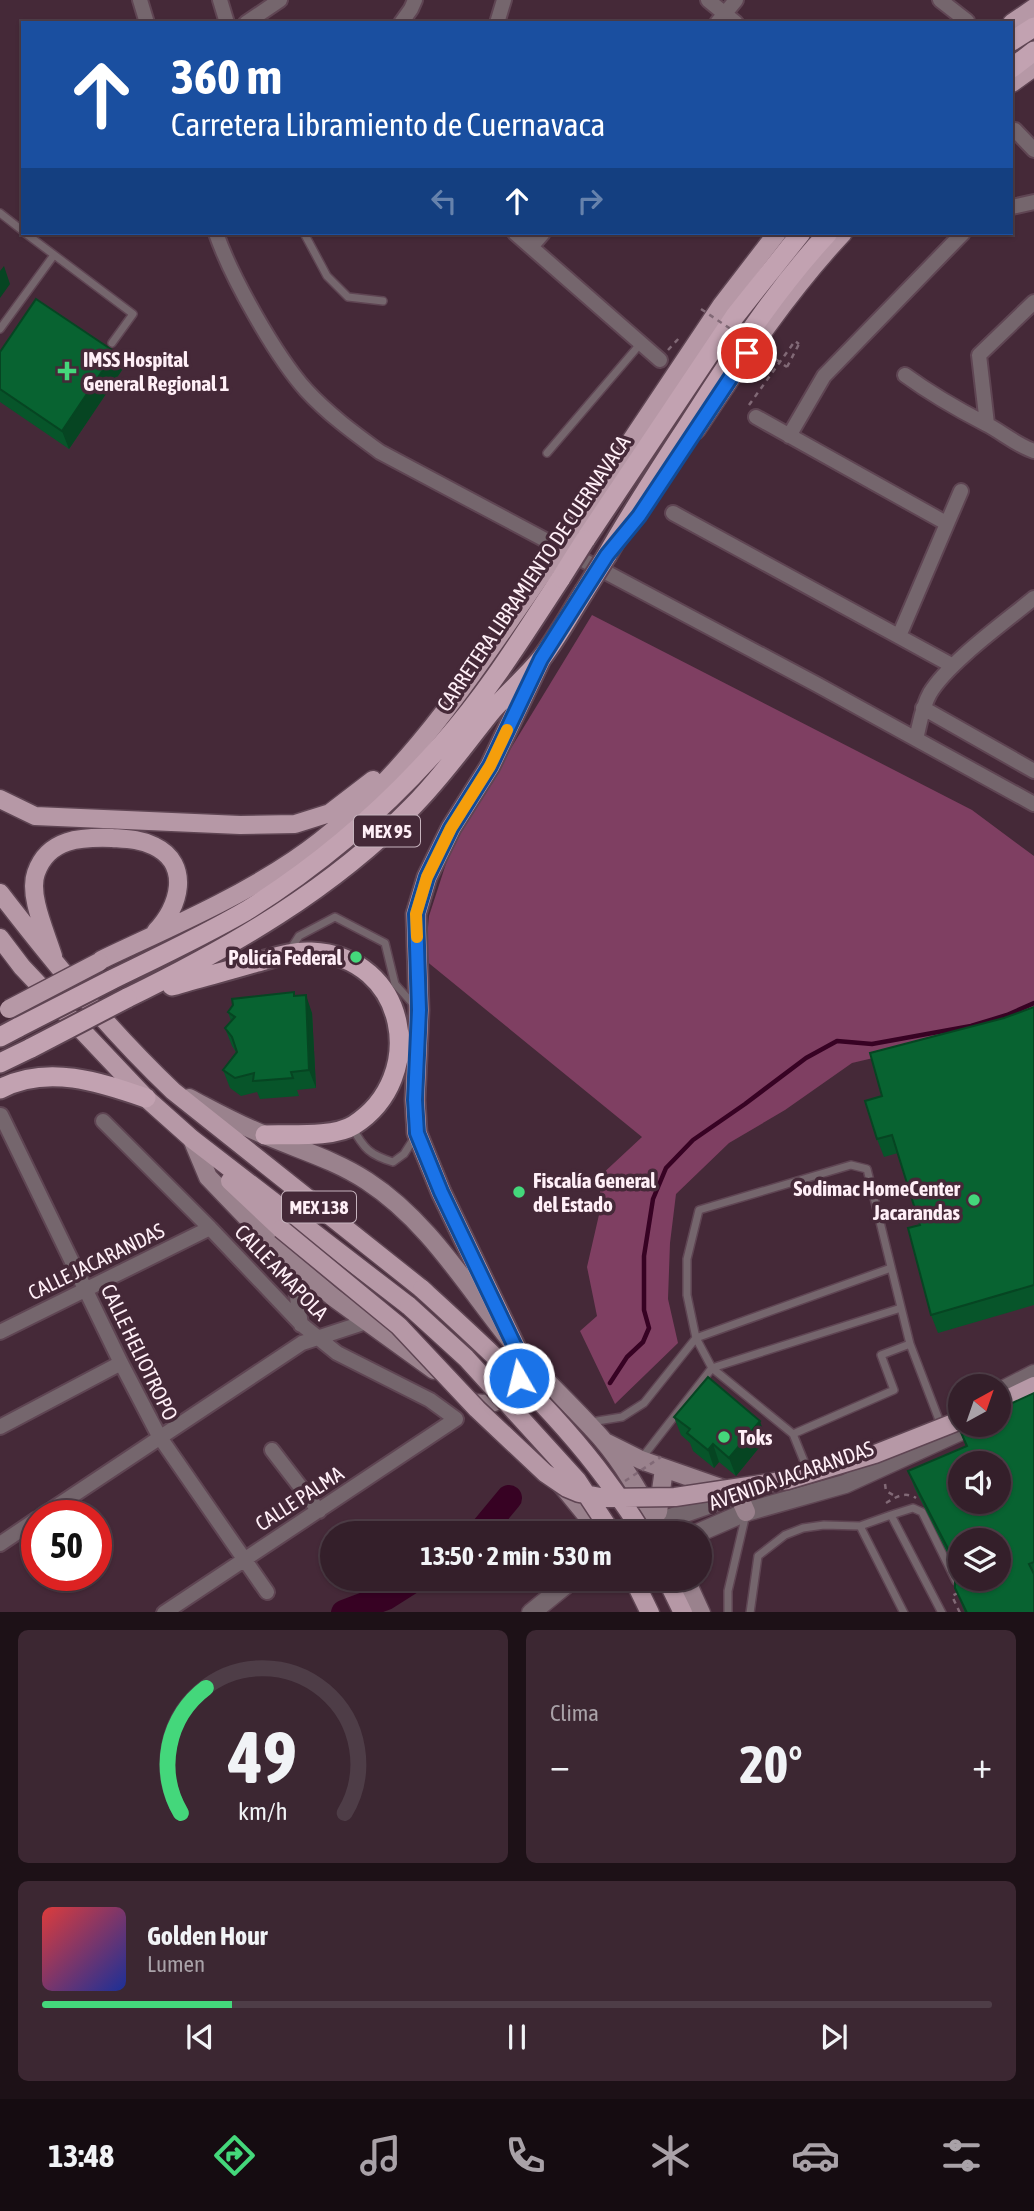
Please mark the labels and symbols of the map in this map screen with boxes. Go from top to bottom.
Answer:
pin [717,323,777,383]
place label: IMSS Hospital General Regional 1 [83,347,230,395]
marker: IMSS Hospital General Regional 1 [57,361,77,381]
street label: CARRETERA LIBRAMIENTO DE CUERNAVACA [431,430,635,715]
road number: MEX 95 [354,816,420,846]
place label: Policía Federal [228,945,342,969]
marker: Policía Federal [348,949,364,965]
place label: Fiscalía General del Estado [533,1168,656,1216]
place label: Sodimac HomeCenter Jacarandas [794,1176,961,1224]
marker: Fiscalía General del Estado [511,1184,527,1200]
road number: MEX 138 [282,1191,356,1222]
marker: Sodimac HomeCenter Jacarandas [966,1192,982,1208]
street label: CALLE JACARANDAS [24,1218,168,1304]
street label: CALLE AMAPOLA [230,1219,334,1325]
street label: CALLE HELIOTROPO [97,1280,183,1424]
position arrow [482,1341,556,1415]
north arrow [948,1374,1012,1437]
place label: Toks [738,1425,773,1449]
marker: Toks [716,1429,732,1445]
street label: AVENIDA JACARANDAS [706,1436,877,1514]
street label: CALLE PALMA [251,1460,348,1535]
speed limit sign: 50 [21,1500,112,1591]

